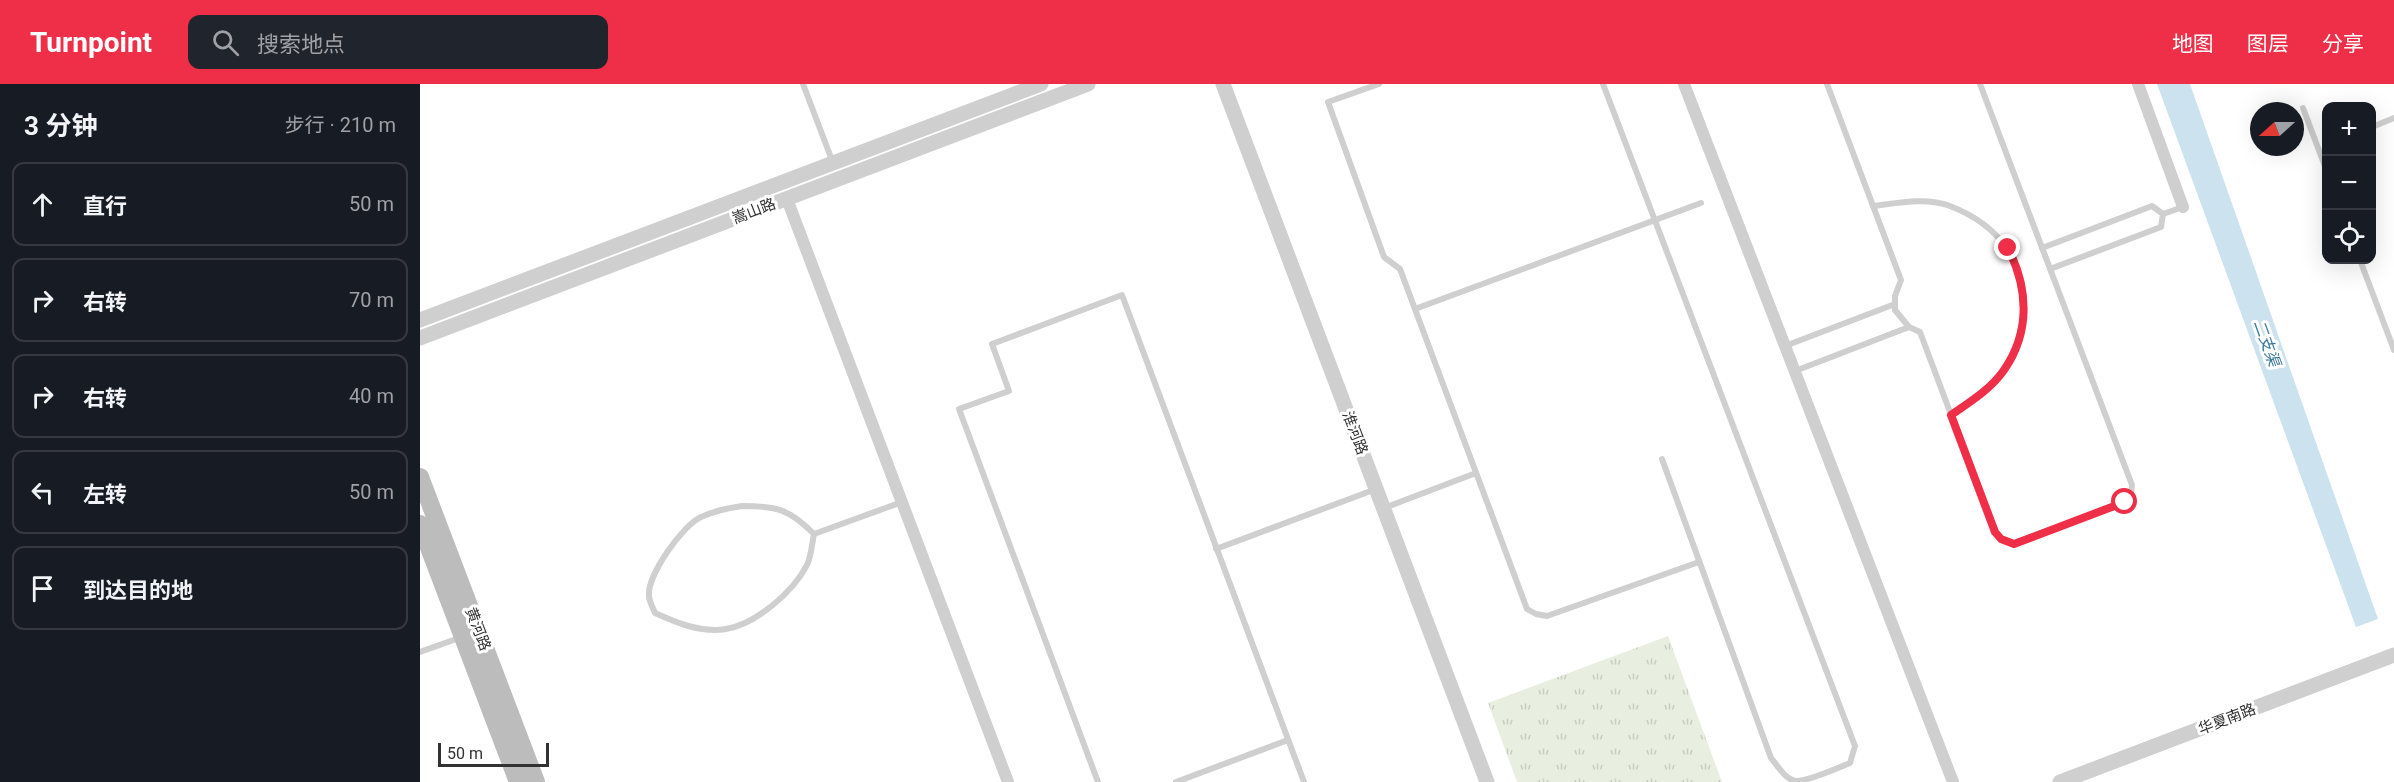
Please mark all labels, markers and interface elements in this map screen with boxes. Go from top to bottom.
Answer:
search box [188,15,608,69]
text: Turnpoint [30,26,152,59]
icon: search [209,26,242,59]
text: 搜索地点 [257,32,345,57]
text: 地图 [2172,32,2214,56]
text: 图层 [2247,32,2289,56]
text: 分享 [2322,32,2364,56]
north arrow [2250,102,2304,156]
map controls [2322,102,2376,264]
button: + [2322,102,2376,156]
text: 3 分钟 [24,111,97,141]
text: 步行 · 210 m [285,113,396,137]
button: − [2322,156,2376,210]
icon: ahead [26,188,59,221]
text: 50 m [349,192,394,216]
text: 直行 [83,194,127,219]
street label: 嵩山路 [730,195,778,227]
button: locate [2322,210,2376,264]
route end [1994,234,2020,260]
icon: right [26,284,59,317]
text: 70 m [349,288,394,312]
text: 右转 [83,290,127,315]
water label: 二支渠 [2250,317,2285,371]
icon: right [26,380,59,413]
text: 40 m [349,384,394,408]
text: 右转 [83,386,127,411]
street label: 淮河路 [1339,409,1371,457]
icon: left [26,476,59,509]
text: 50 m [349,480,394,504]
text: 左转 [83,482,127,507]
route start [2111,488,2137,514]
icon: arrive [26,572,59,605]
text: 到达目的地 [83,578,193,603]
street label: 黄河路 [462,605,494,653]
street label: 华夏南路 [2196,700,2258,738]
scale bar [438,740,549,768]
text: 50 m [447,744,483,763]

